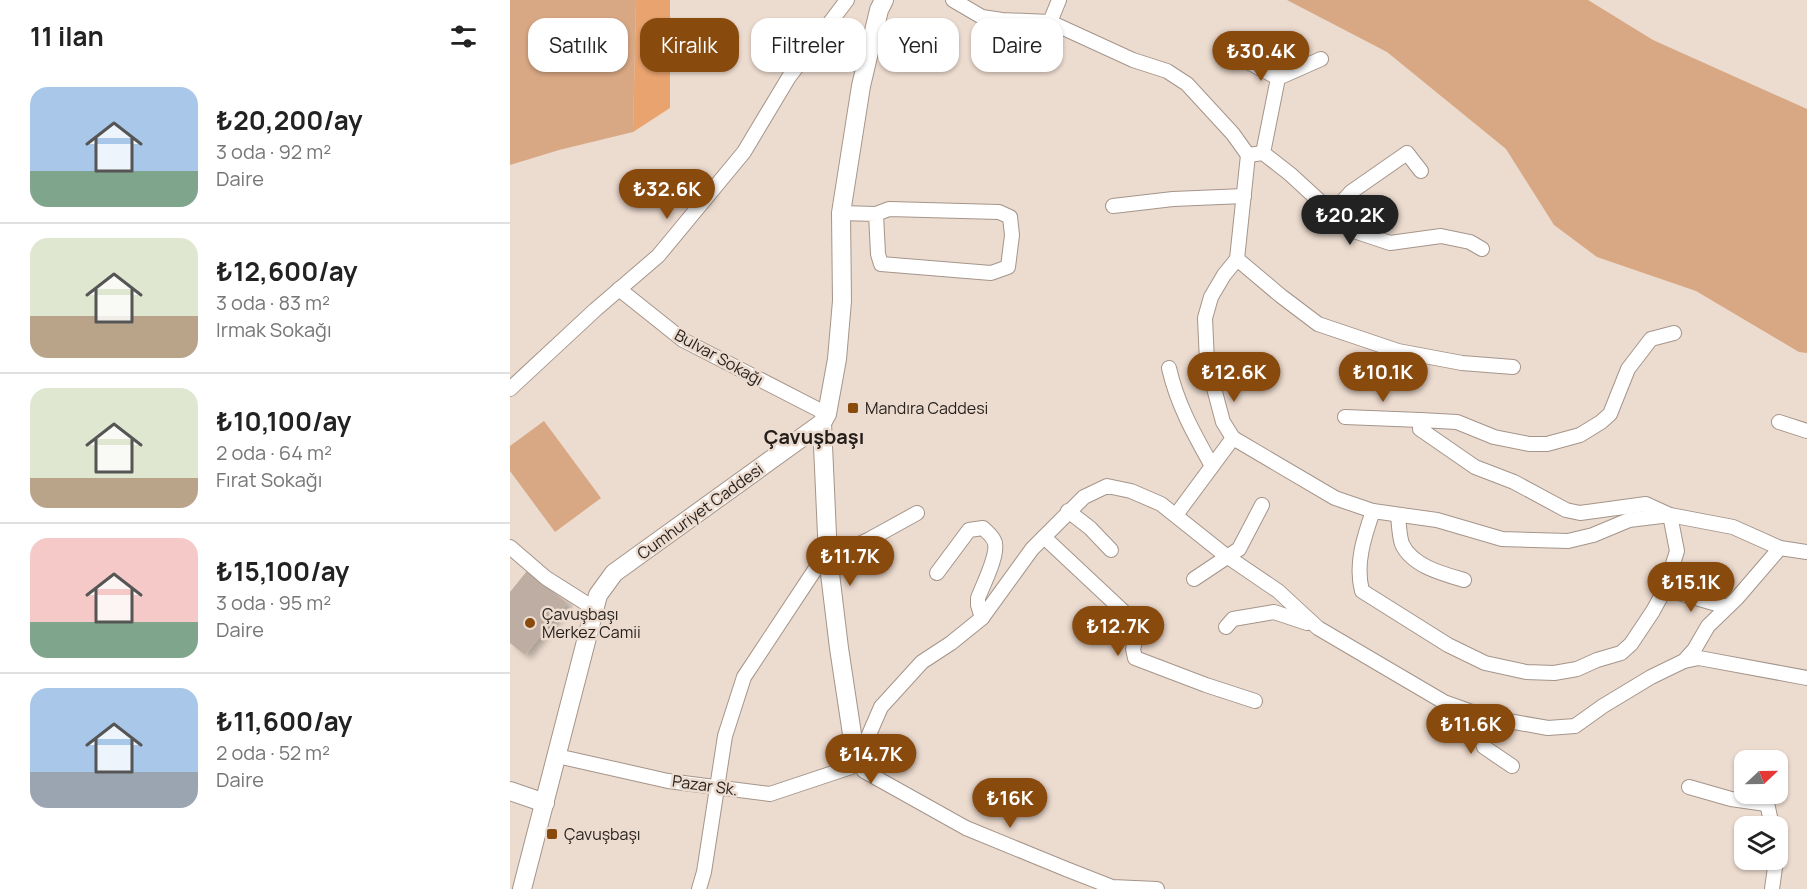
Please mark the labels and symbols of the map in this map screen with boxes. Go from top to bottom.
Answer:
pin: ₺30.4K [1212,31,1310,82]
pin: ₺32.6K [618,169,716,220]
pin: ₺20.2K [1301,195,1399,246]
street label: Bulvar Sokağı [671,324,767,390]
pin: ₺12.6K [1185,352,1283,403]
pin: ₺10.1K [1334,352,1432,403]
place label: Mandıra Caddesi [865,397,988,419]
marker: Mandıra Caddesi [846,401,860,415]
district label: Çavuşbaşı [764,423,864,450]
street label: Cumhuriyet Caddesi [632,458,768,564]
pin: ₺11.7K [801,536,899,587]
pin: ₺15.1K [1642,562,1740,613]
place label: Çavuşbaşı Merkez Camii [542,603,641,643]
pin: ₺12.7K [1069,606,1167,657]
marker: Çavuşbaşı Merkez Camii [523,616,537,630]
pin: ₺11.6K [1422,704,1520,755]
pin: ₺14.7K [822,734,920,785]
north arrow [1734,750,1788,804]
street label: Pazar Sk. [671,770,739,800]
pin: ₺16K [974,778,1046,829]
place label: Çavuşbaşı [564,823,641,845]
marker: Çavuşbaşı [545,827,559,841]

